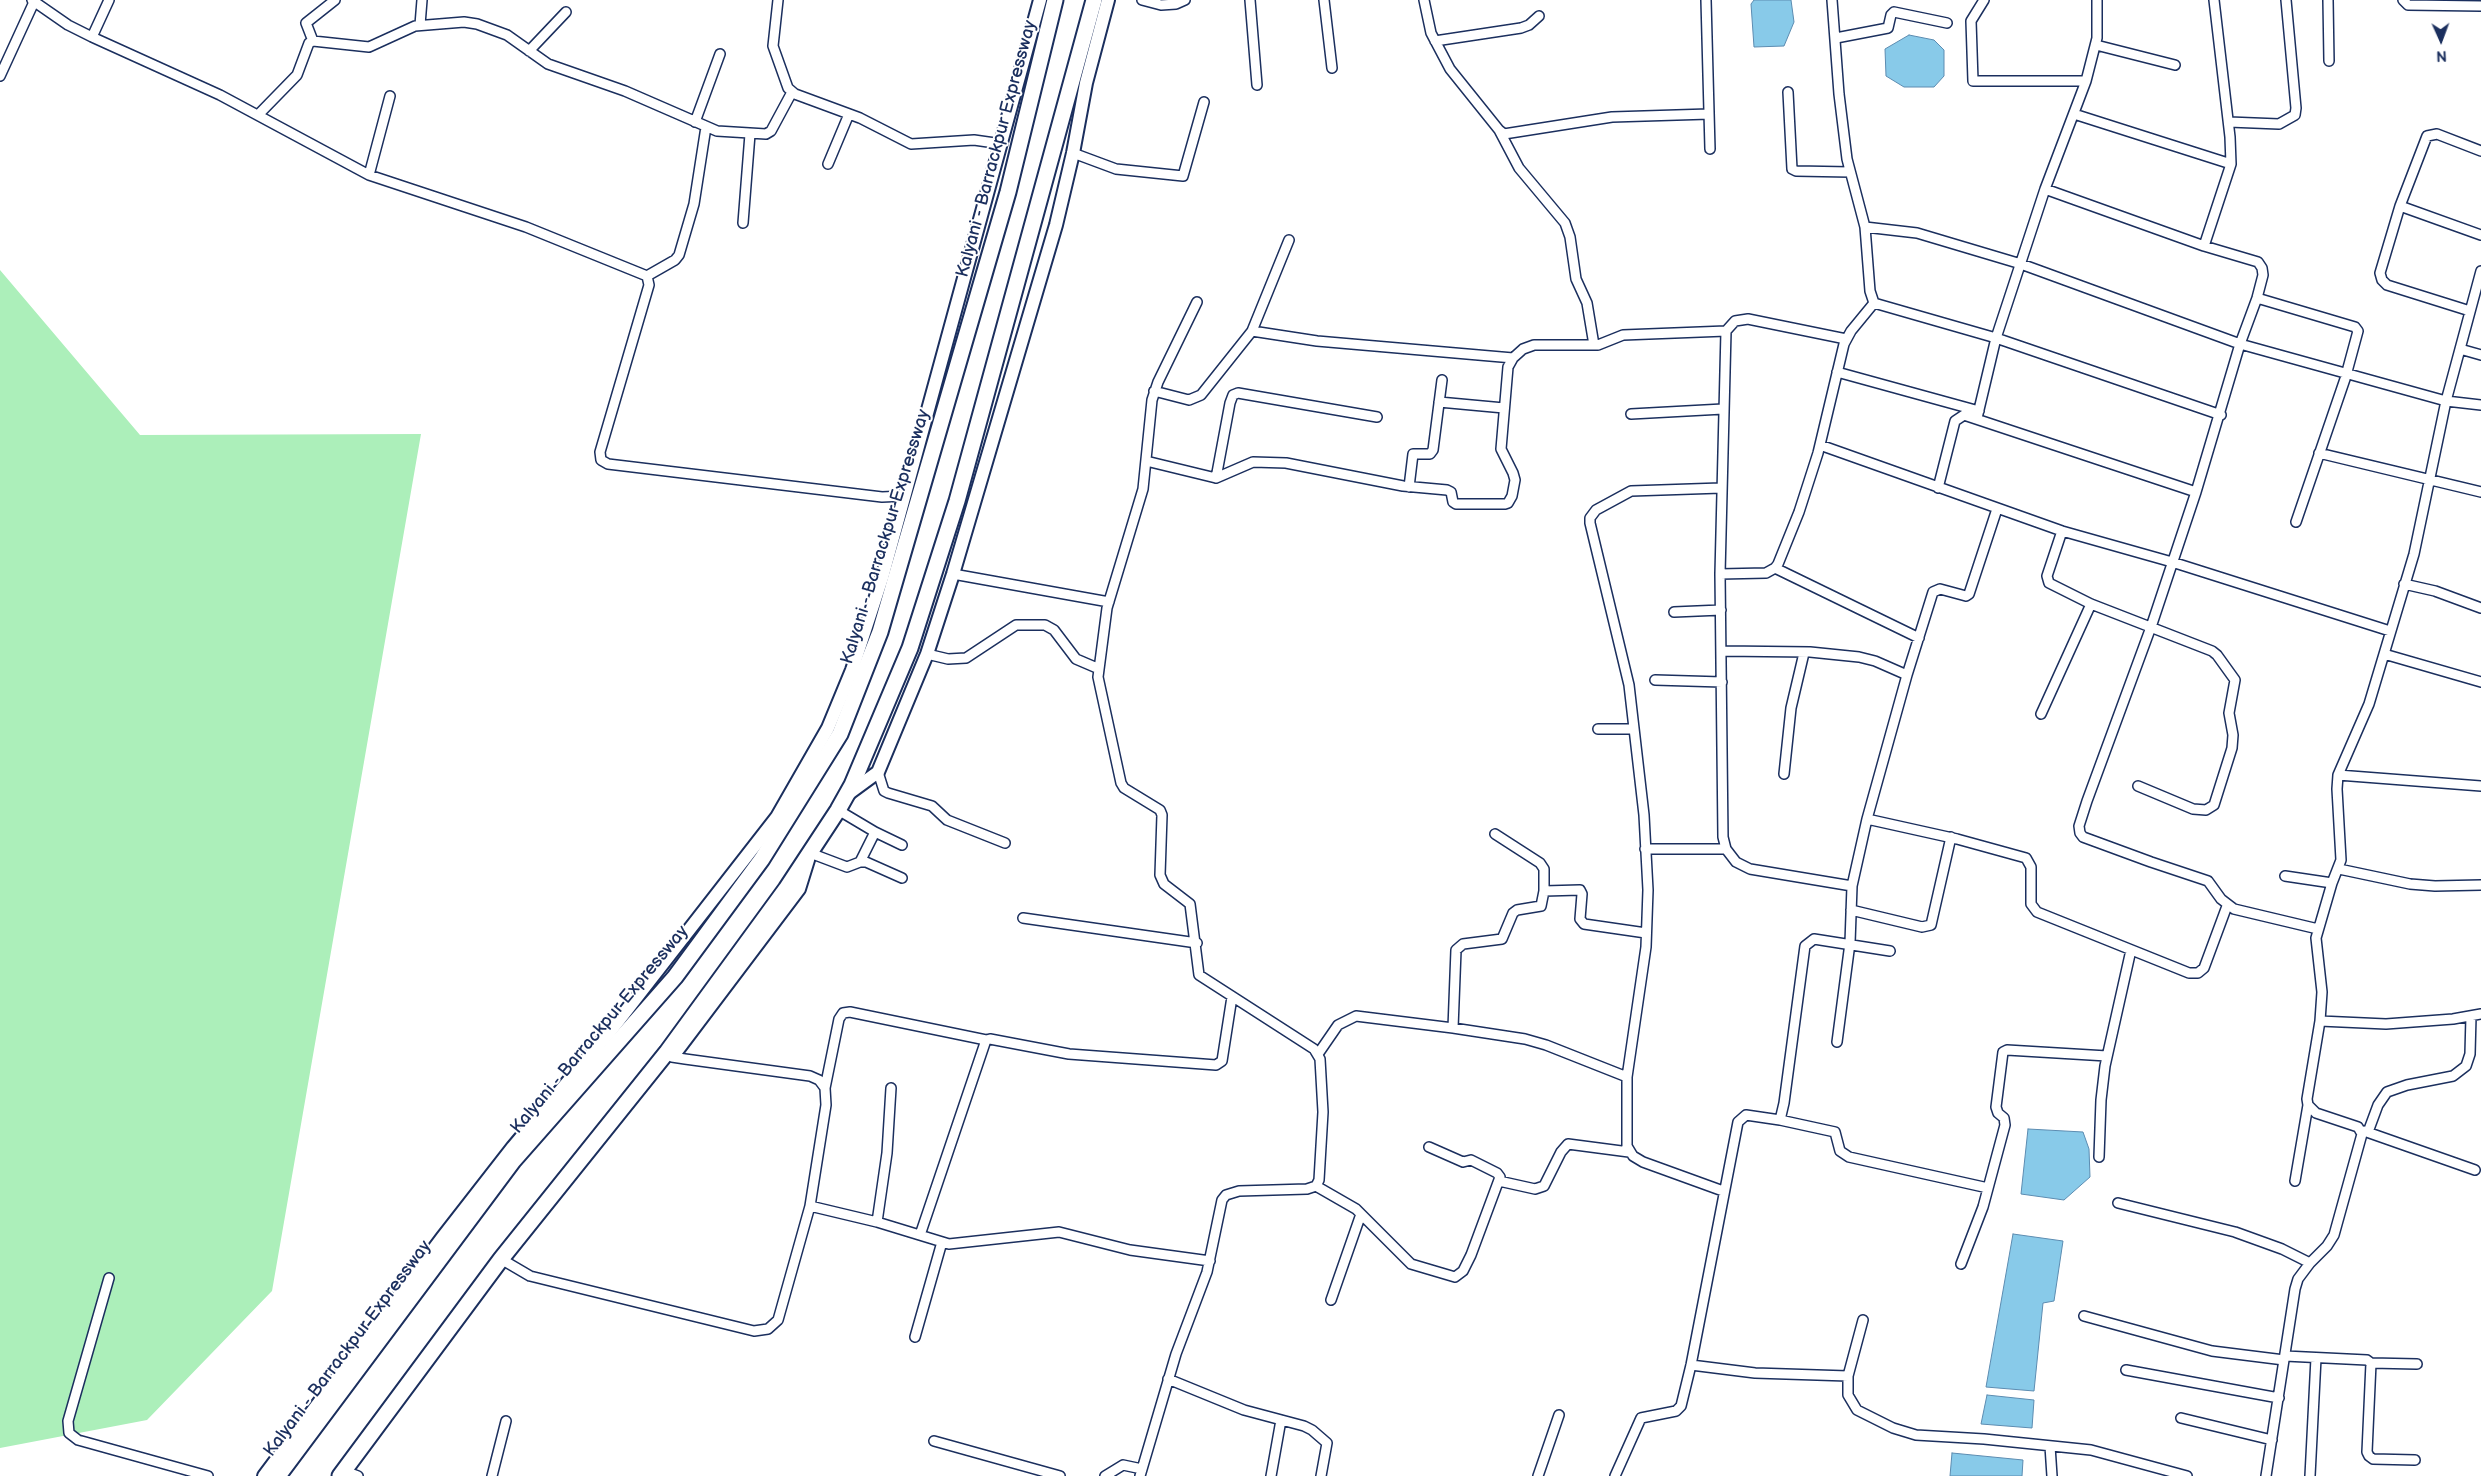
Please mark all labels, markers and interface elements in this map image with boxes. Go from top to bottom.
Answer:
north arrow [2416,15,2466,65]
street label: Kalyani - Barrackpur Expressway [952,18,1042,280]
text: N [2436,47,2447,64]
street label: Kalyani - Barrackpur Expressway [837,407,935,667]
street label: Kalyani - Barrackpur Expressway [507,922,693,1138]
street label: Kalyani - Barrackpur Expressway [260,1237,436,1461]

